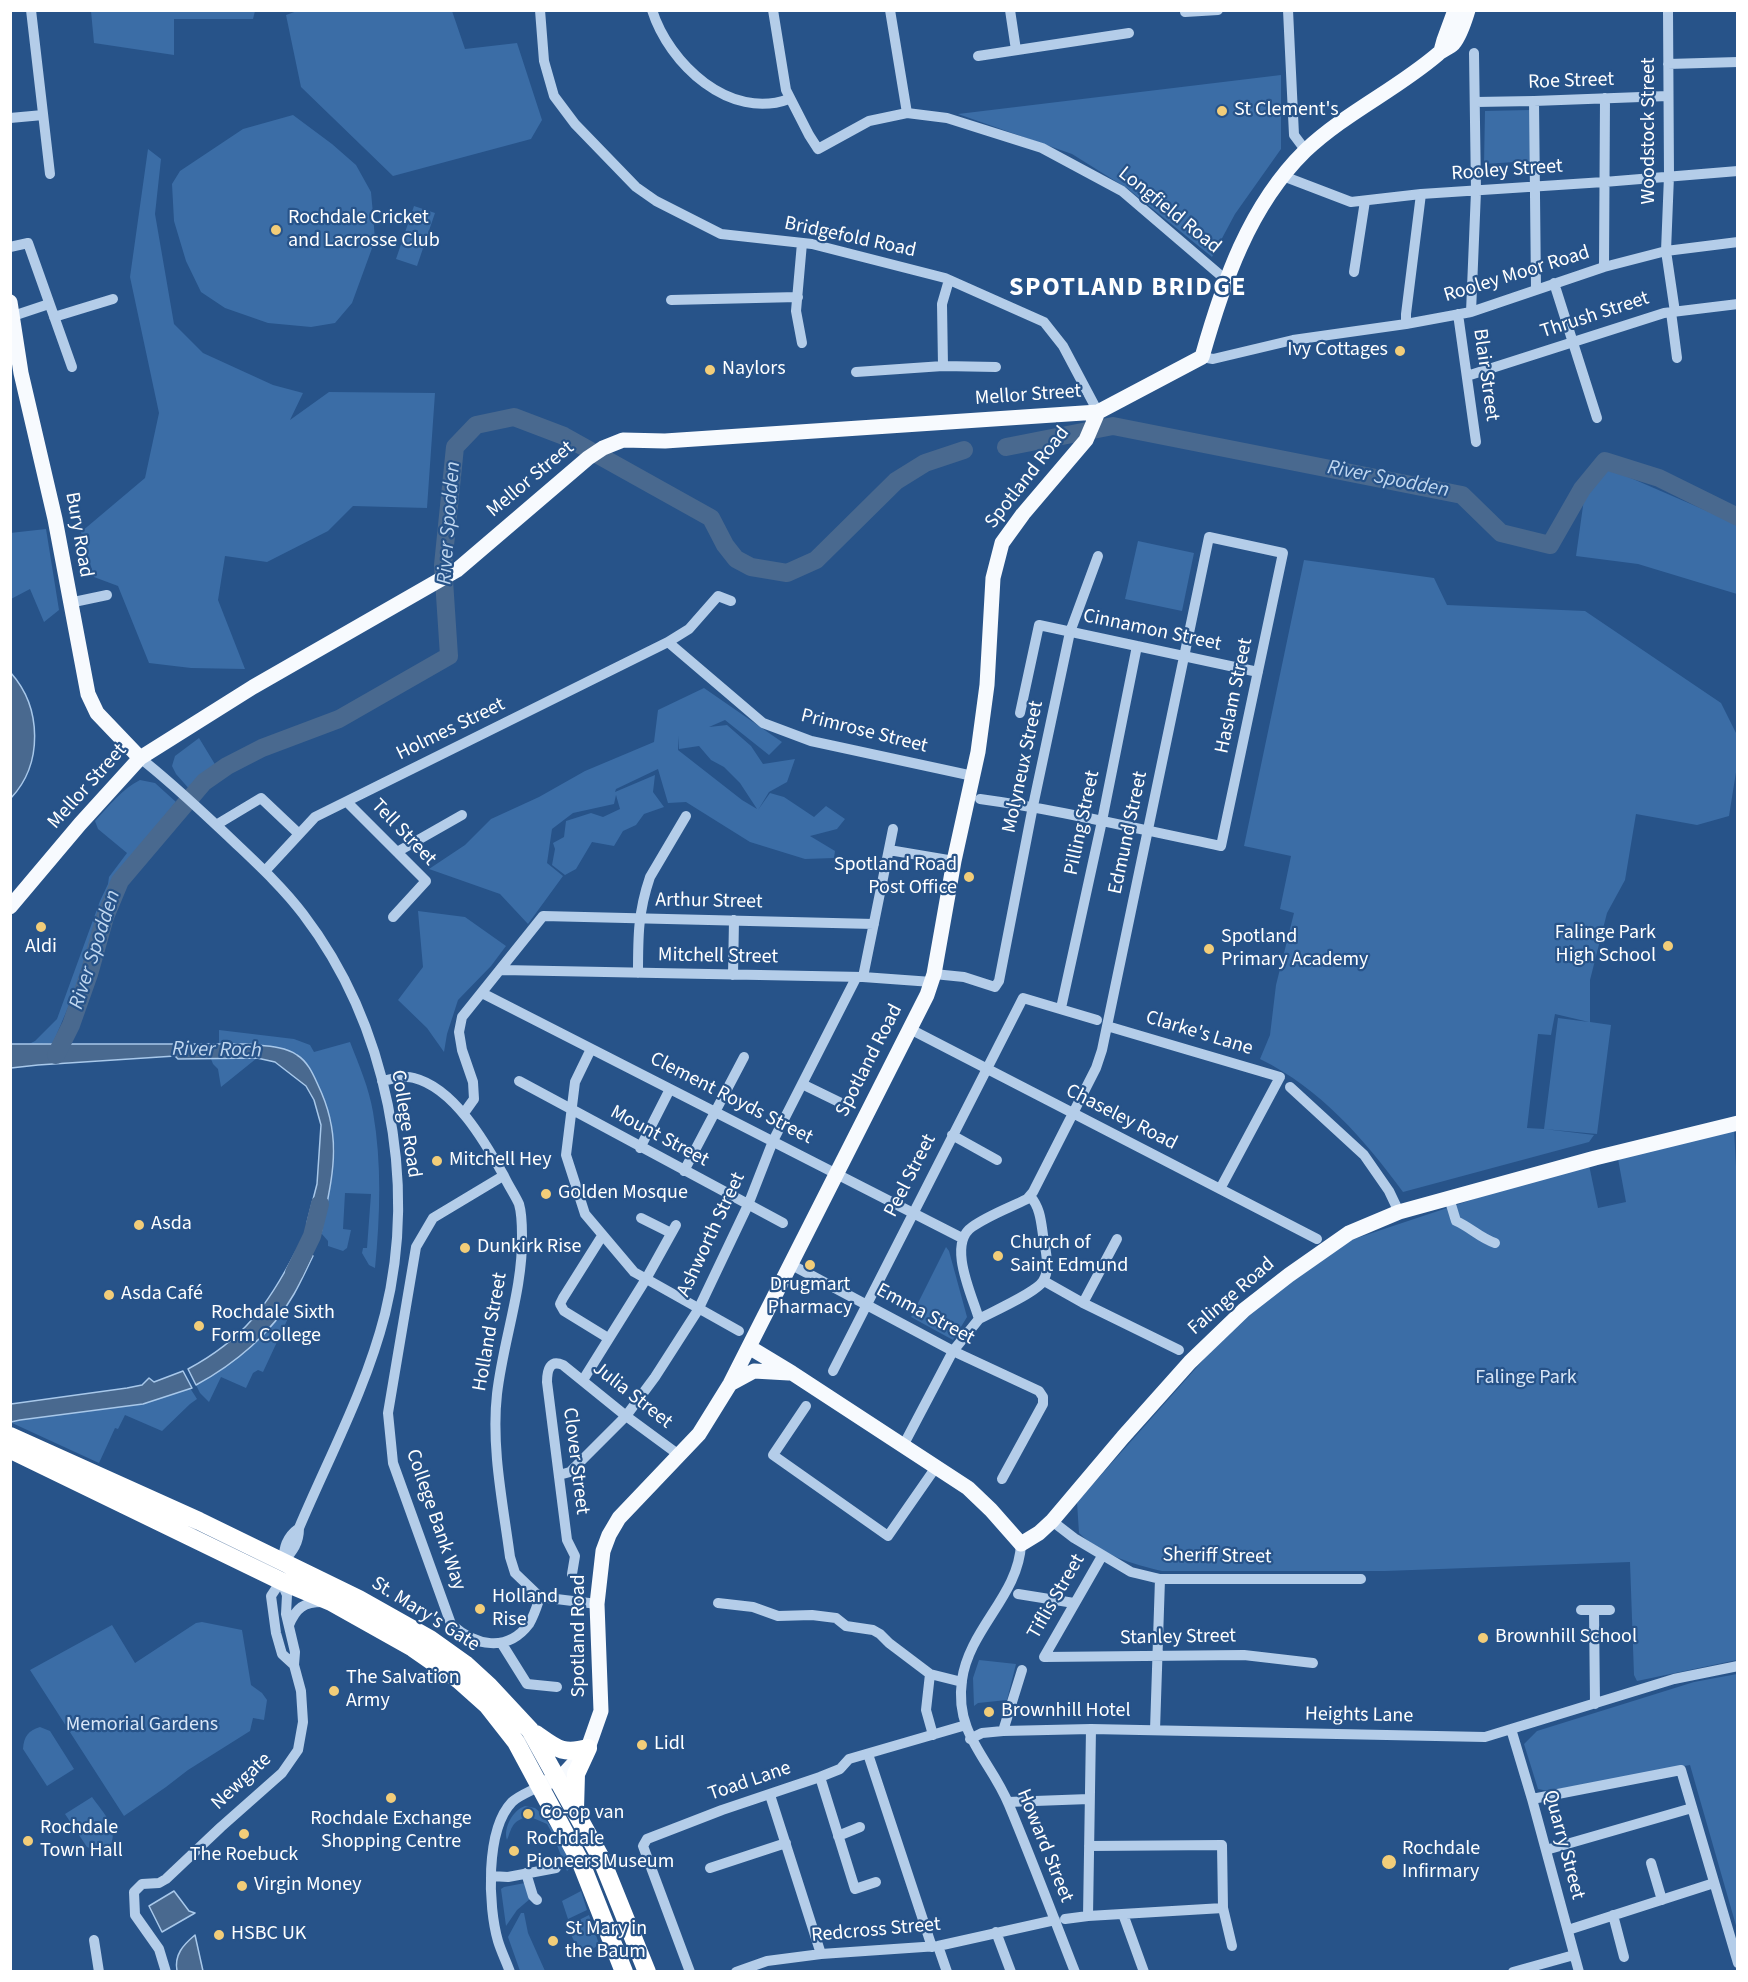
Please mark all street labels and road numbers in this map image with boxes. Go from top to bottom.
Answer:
street label: Woodstock Street [1638,58,1662,204]
street label: Roe Street [1528,69,1614,95]
street label: Rooley Street [1451,155,1563,187]
street label: Longfield Road [1113,162,1225,260]
street label: Bridgefold Road [782,212,918,264]
street label: Rooley Moor Road [1441,241,1593,309]
street label: Thrush Street [1538,287,1652,345]
street label: Blair Street [1467,327,1503,423]
street label: Mellor Street [974,380,1082,412]
street label: Spotland Road [981,422,1075,534]
street label: Mellor Street [482,437,580,523]
street label: Bury Road [59,490,97,580]
street label: Cinnamon Street [1081,605,1223,657]
street label: Haslam Street [1211,636,1259,756]
street label: Holmes Street [393,693,509,767]
street label: Molyneux Street [998,699,1050,835]
street label: Primrose Street [798,705,930,759]
street label: Mellor Street [43,739,133,835]
street label: Pilling Street [1060,768,1106,878]
street label: Edmund Street [1104,769,1154,897]
street label: Tell Street [365,795,441,871]
street label: Arthur Street [655,889,763,915]
street label: Mitchell Street [658,944,778,970]
street label: Spotland Road [831,1001,909,1121]
street label: Clarke's Lane [1143,1006,1255,1062]
street label: Clement Royds Street [646,1048,816,1150]
street label: College Road [385,1068,425,1180]
street label: Chaseley Road [1061,1080,1181,1156]
street label: Mount Street [606,1101,712,1173]
street label: Peel Street [880,1131,942,1221]
street label: Ashworth Street [673,1169,751,1301]
street label: Falinge Road [1184,1253,1280,1341]
street label: Holland Street [469,1271,513,1393]
street label: Emma Street [872,1279,978,1351]
street label: Julia Street [587,1357,677,1435]
street label: Clover Street [557,1406,593,1516]
street label: College Bank Way [400,1446,470,1594]
street label: Sheriff Street [1162,1544,1272,1570]
street label: Tiflis Street [1023,1550,1091,1644]
street label: St. Mary's Gate [366,1572,484,1658]
street label: Spotland Road [568,1574,592,1698]
street label: Stanley Street [1120,1625,1236,1651]
street label: Heights Lane [1305,1703,1413,1729]
street label: Newgate [207,1748,277,1816]
street label: Toad Lane [706,1757,794,1807]
street label: Howard Street [1010,1786,1078,1906]
street label: Quarry Street [1537,1788,1589,1902]
street label: Redcross Street [810,1913,942,1949]

